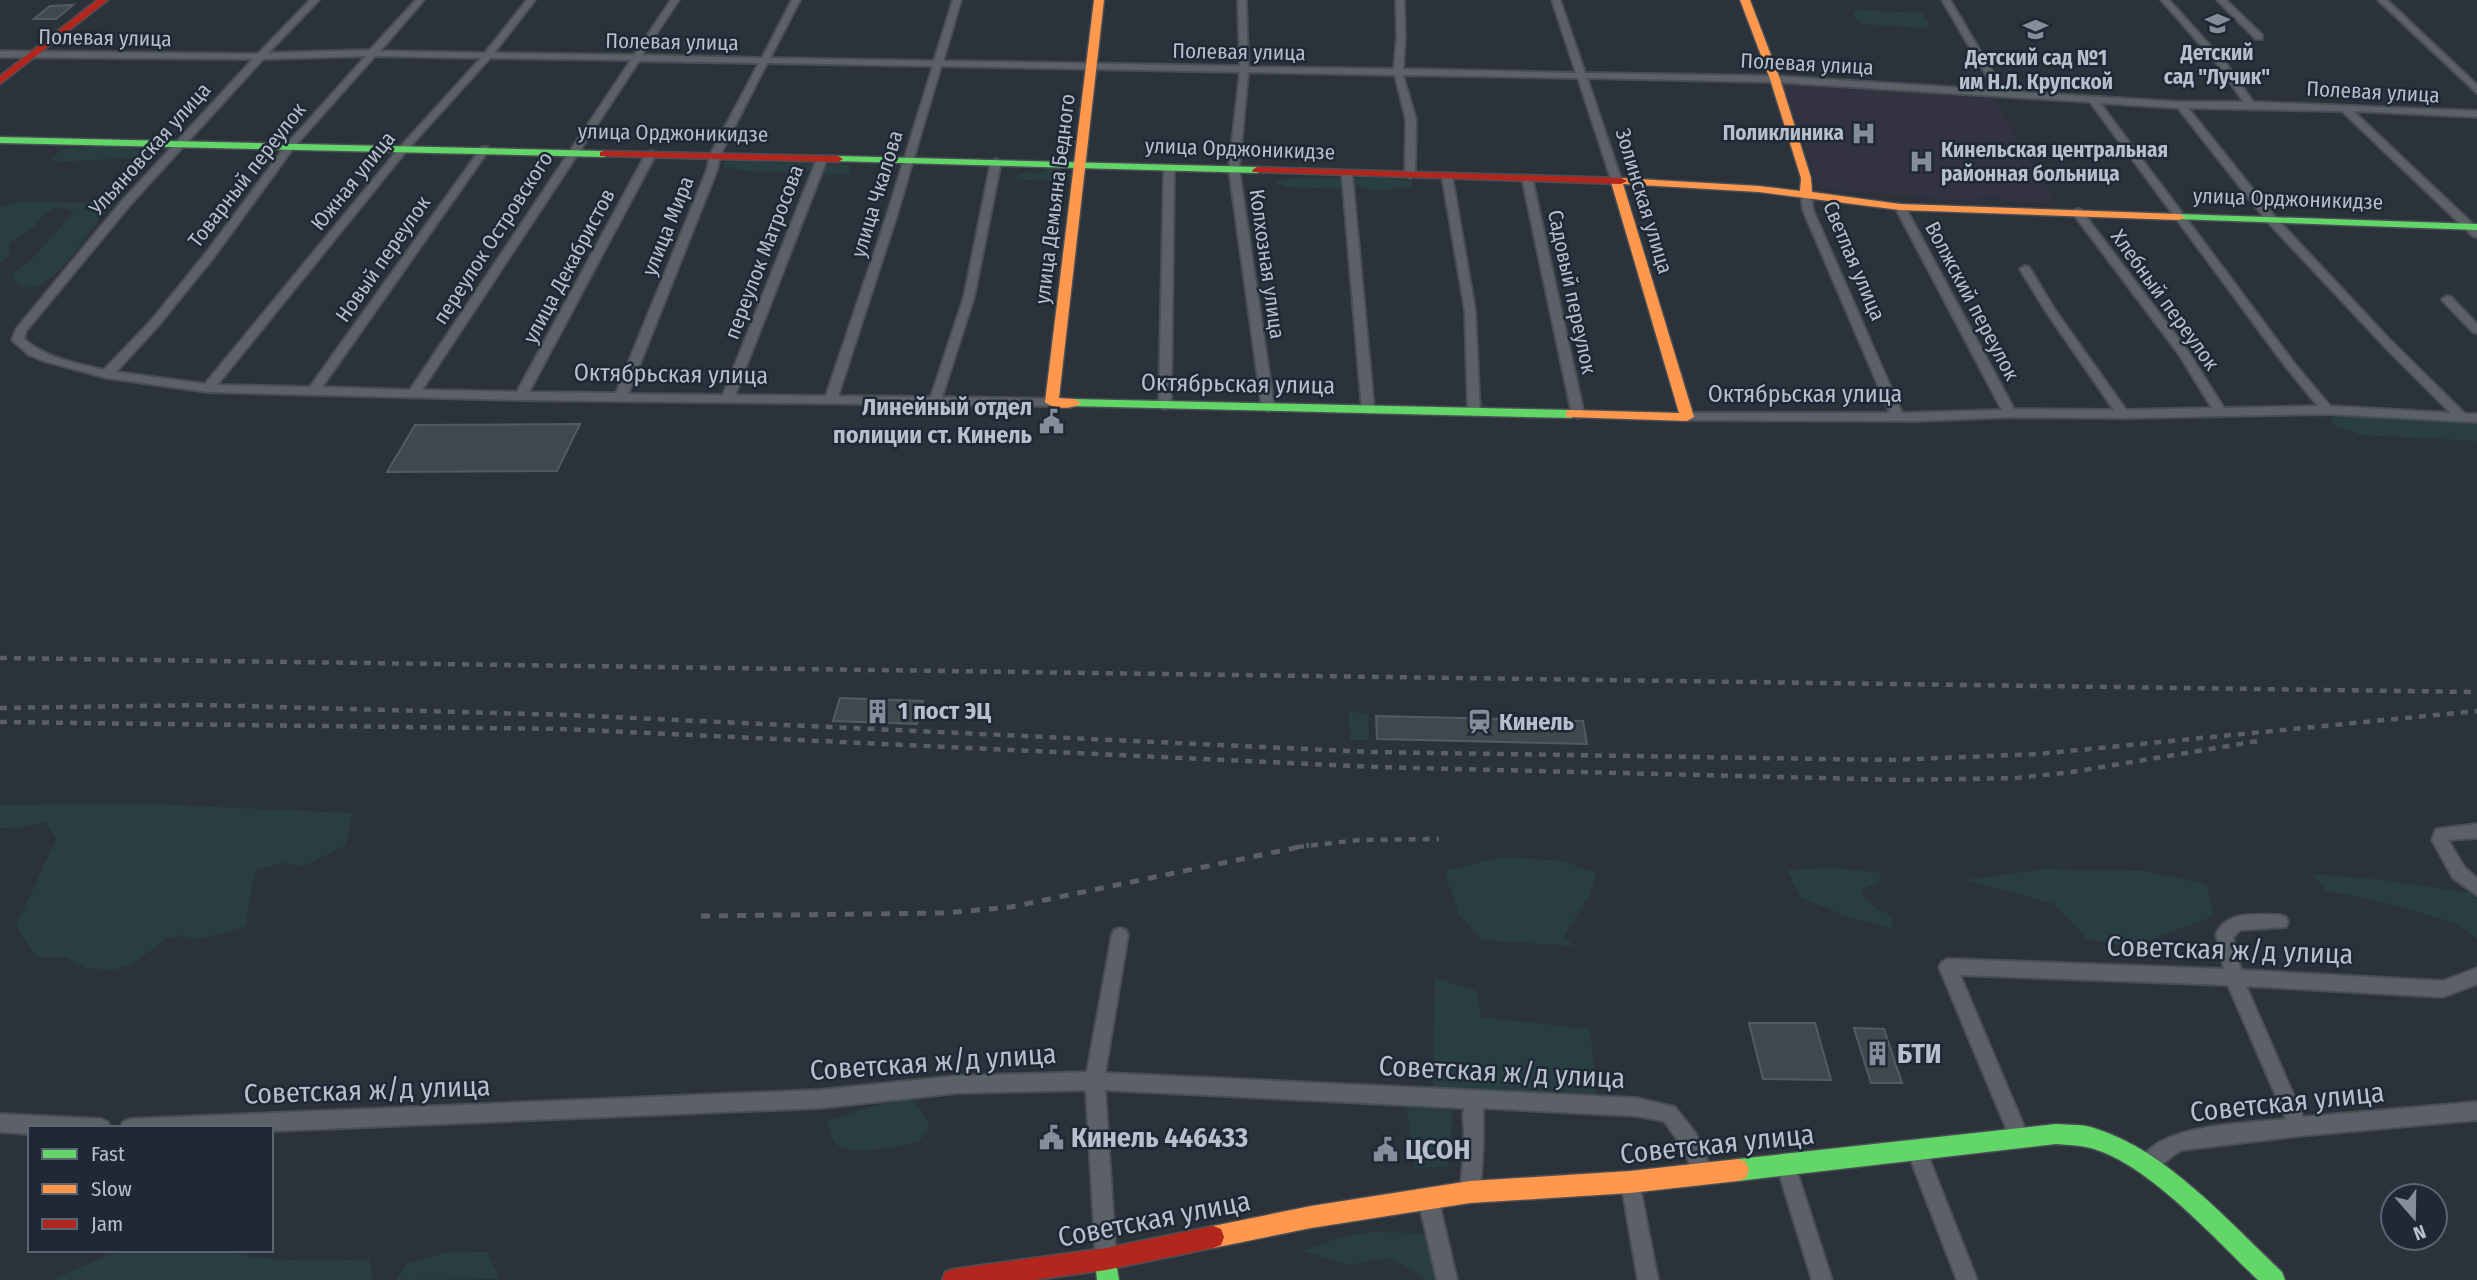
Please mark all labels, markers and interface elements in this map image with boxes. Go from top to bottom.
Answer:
school or university icon: Детский сад "Лучик" [2203,10,2231,38]
school or university icon: Детский сад №1 им Н.Л. Крупской [2022,15,2050,43]
street label: Полевая улица [38,24,172,52]
street label: Полевая улица [605,28,739,56]
street label: Полевая улица [1172,38,1306,66]
place label: Детский сад "Лучик" [2164,40,2270,90]
place label: Детский сад №1 им Н.Л. Крупской [1959,45,2113,95]
street label: Полевая улица [1740,48,1874,80]
street label: Полевая улица [2306,76,2440,108]
street label: Ульяновская улица [83,77,216,221]
street label: улица Демьяна Бедного [1029,92,1081,306]
street label: Товарный переулок [182,97,312,253]
street label: улица Орджоникидзе [578,118,768,148]
hospital icon: Поликлиника [1850,119,1878,147]
place label: Поликлиника [1723,120,1844,146]
street label: Золинская улица [1610,125,1678,277]
street label: Южная улица [305,126,401,236]
street label: улица Чкалова [845,127,909,261]
street label: улица Орджоникидзе [1144,133,1336,165]
place label: Кинельская центральная районная больница [1941,137,2168,187]
street label: переулок Островского [428,147,558,329]
hospital icon: Кинельская центральная районная больница [1907,148,1935,176]
street label: переулок Матросова [719,161,809,343]
street label: улица Мира [636,172,700,280]
street label: улица Орджоникидзе [2192,183,2384,215]
street label: улица Декабристов [517,184,621,348]
street label: Колхозная улица [1244,188,1290,340]
street label: Новый переулок [330,191,436,327]
street label: Светлая улица [1817,197,1891,325]
street label: Садовый переулок [1542,208,1602,376]
street label: Волжский переулок [1919,217,2025,385]
street label: Хлебный переулок [2105,225,2225,376]
street label: Октябрьская улица [574,358,768,390]
street label: Октябрьская улица [1141,368,1335,400]
street label: Октябрьская улица [1708,380,1902,408]
place label: Линейный отдел полиции ст. Кинель [833,393,1033,449]
public building icon: Линейный отдел полиции ст. Кинель [1038,407,1066,435]
building icon: 1 пост ЭЦ [864,697,892,725]
place label: 1 пост ЭЦ [898,697,991,725]
station icon: Кинель [1465,708,1493,736]
place label: Кинель [1499,708,1575,736]
street label: Советская ж/д улица [2106,929,2354,971]
street label: Советская ж/д улица [809,1037,1057,1087]
place label: БТИ [1897,1037,1942,1070]
building icon: БТИ [1863,1039,1891,1067]
street label: Советская ж/д улица [1378,1049,1626,1095]
street label: Советская ж/д улица [243,1069,491,1111]
street label: Советская улица [2188,1075,2386,1129]
street label: Советская улица [1618,1117,1816,1171]
place label: Кинель 446433 [1071,1121,1248,1154]
public building icon: Кинель 446433 [1037,1123,1065,1151]
legend [28,1126,273,1252]
place label: ЦСОН [1405,1133,1470,1166]
public building icon: ЦСОН [1371,1135,1399,1163]
text: Fast [91,1141,125,1167]
text: Slow [91,1176,132,1202]
north arrow [2379,1182,2449,1252]
street label: Советская улица [1055,1184,1253,1254]
text: Jam [91,1211,123,1237]
text: N [2410,1220,2429,1245]

